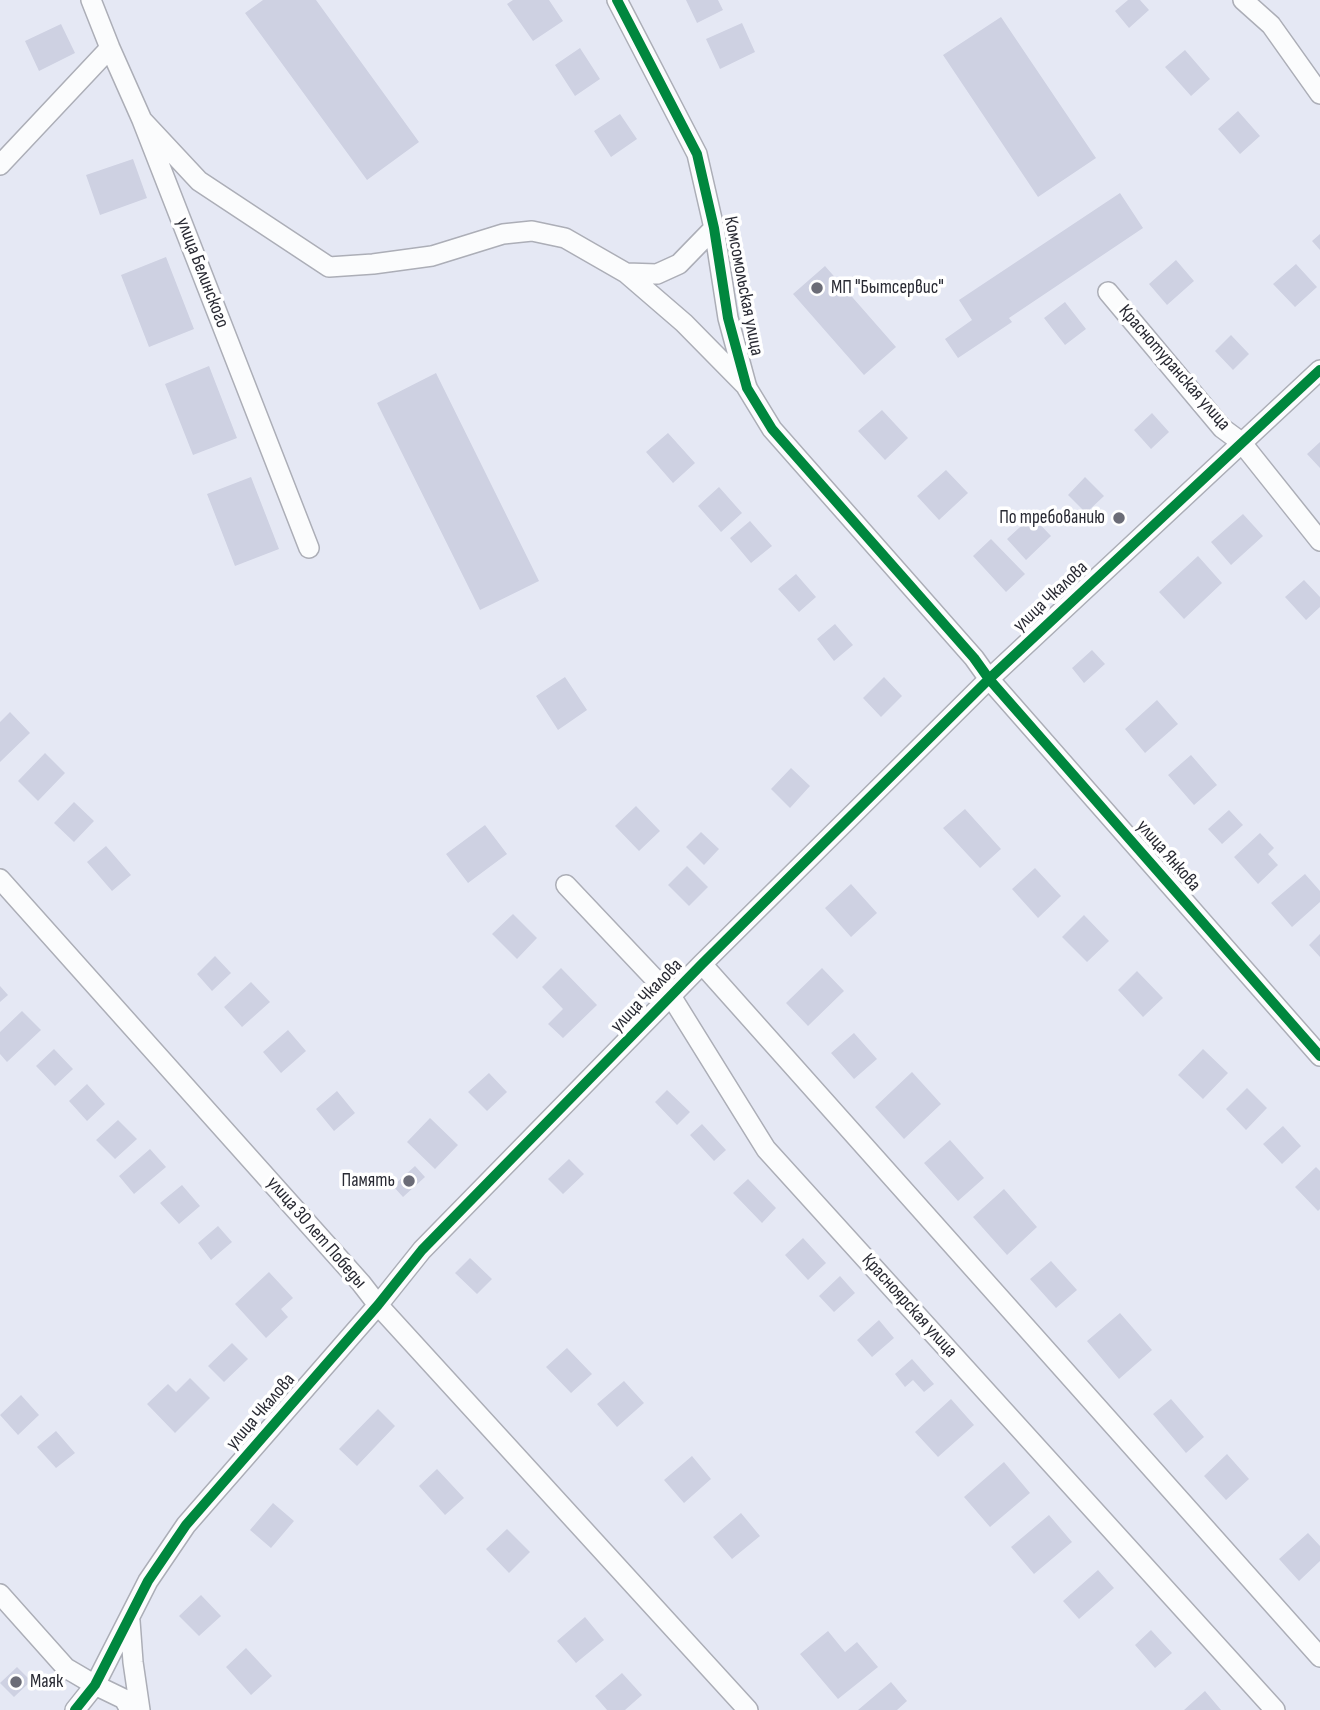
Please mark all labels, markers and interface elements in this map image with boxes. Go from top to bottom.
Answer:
street label: Комсомольская улица [718,214,768,358]
street label: улица Белинского [171,215,233,331]
place label: МП "Бытсервис" [831,277,944,299]
marker: МП "Бытсервис" [809,280,825,296]
street label: Краснотуранская улица [1113,300,1235,436]
place label: По требованию [999,507,1105,529]
marker: По требованию [1111,510,1127,526]
street label: улица Чкалова [1009,557,1093,637]
street label: улица Янкова [1131,816,1205,896]
street label: улица Чкалова [606,954,688,1038]
place label: Память [342,1170,395,1192]
street label: улица 30 лет Победы [261,1172,371,1294]
marker: Память [401,1173,417,1189]
street label: Красноярская улица [856,1249,962,1363]
street label: улица Чкалова [222,1369,300,1455]
place label: Маяк [30,1671,63,1693]
marker: Маяк [8,1674,24,1690]

